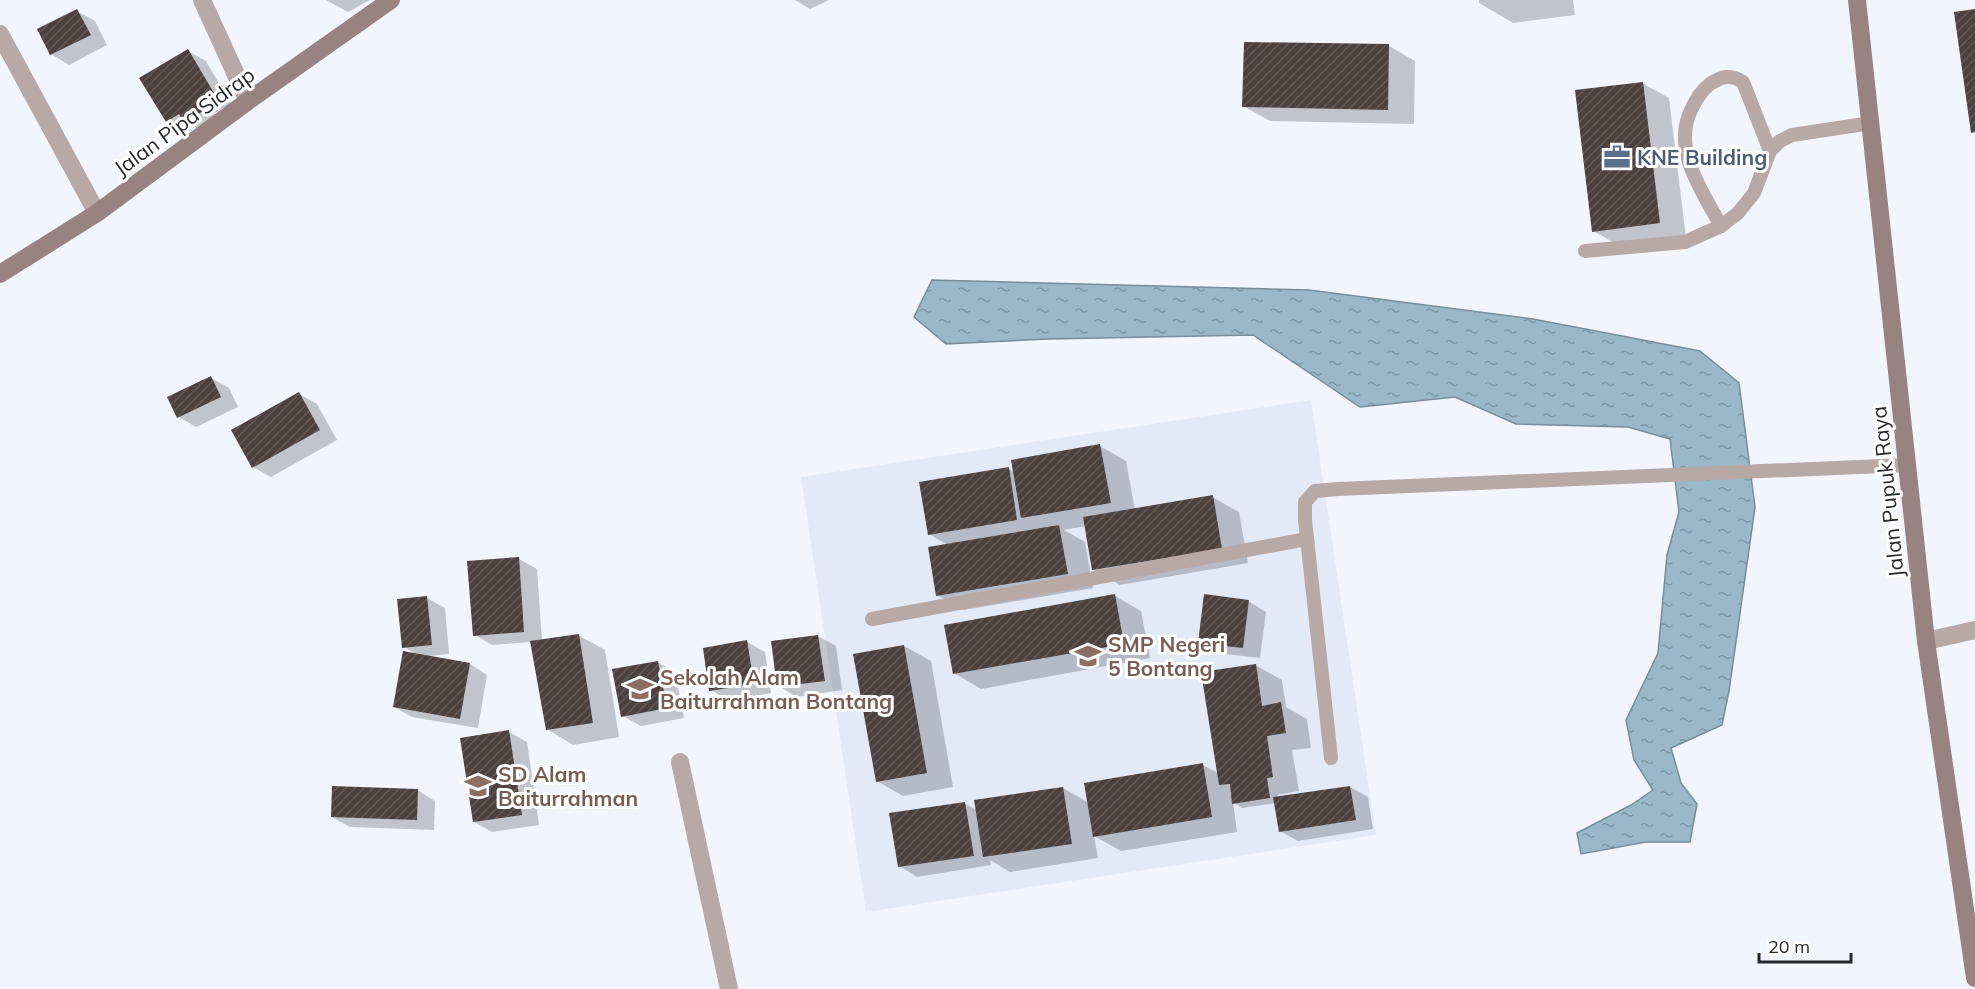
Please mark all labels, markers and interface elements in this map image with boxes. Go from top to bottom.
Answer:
street label: Jalan Pipa Sidrap [109,61,259,181]
office icon: KNE Building [1602,142,1632,172]
place label: KNE Building [1637,144,1767,170]
street label: Jalan Pupuk Raya [1865,405,1909,579]
place label: SMP Negeri 5 Bontang [1108,631,1225,681]
school or university icon: SMP Negeri 5 Bontang [1073,641,1103,671]
place label: Sekolah Alam Baiturrahman Bontang [660,664,892,714]
school or university icon: Sekolah Alam Baiturrahman Bontang [625,674,655,704]
place label: SD Alam Baiturrahman [498,761,638,811]
school or university icon: SD Alam Baiturrahman [463,771,493,801]
scale bar [1759,926,1850,964]
text: 20 m [1768,935,1810,958]

